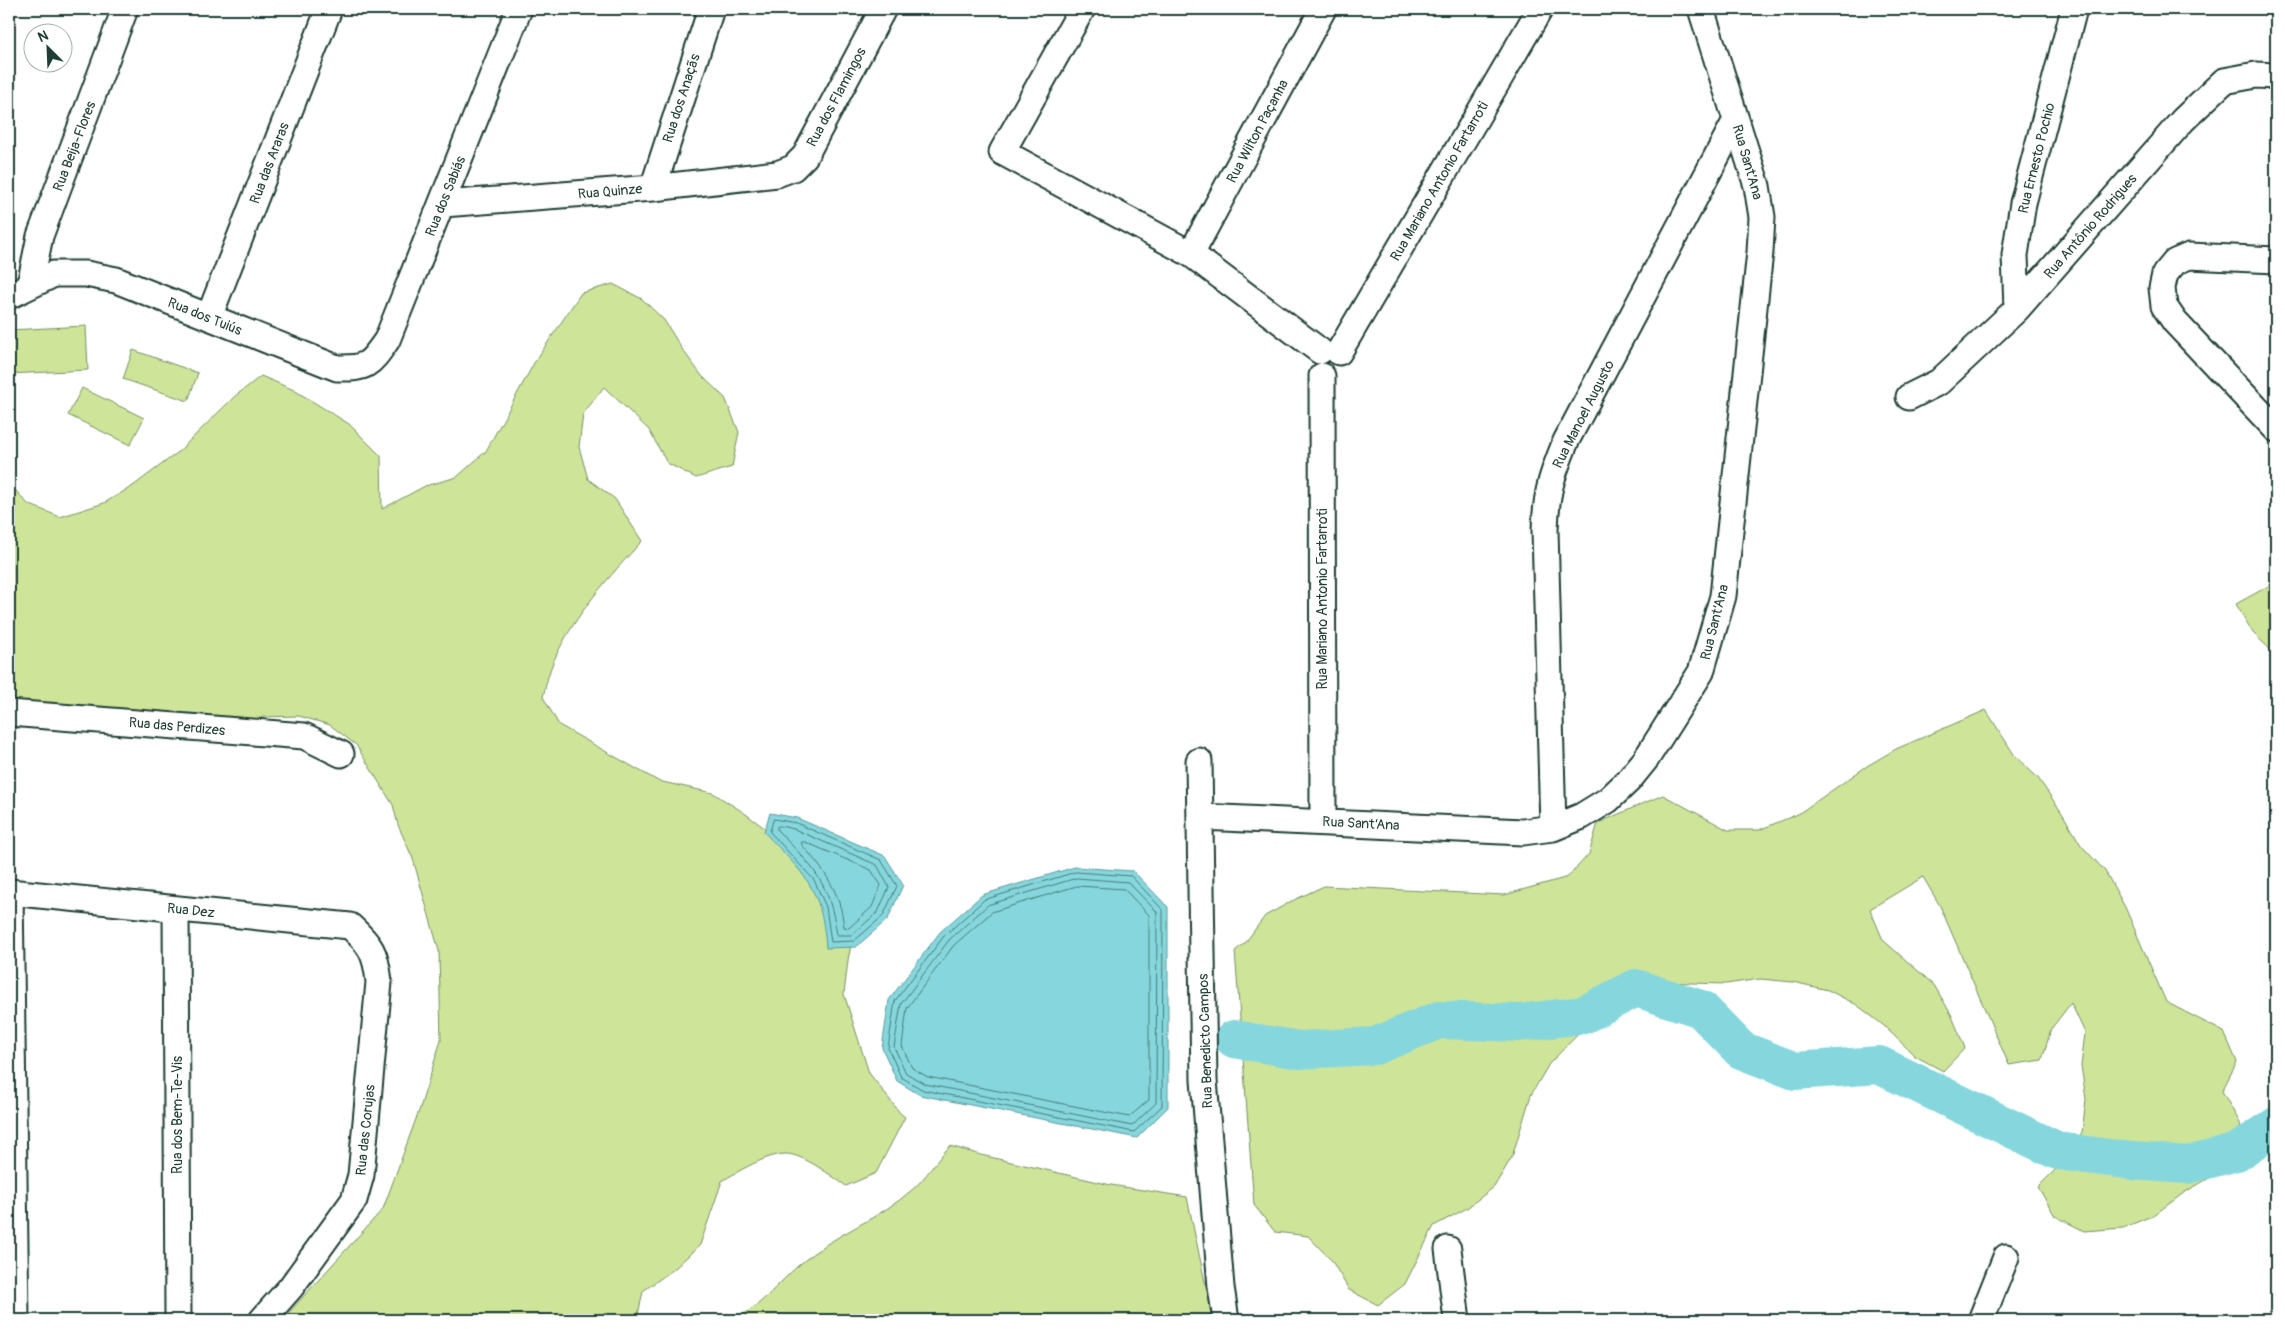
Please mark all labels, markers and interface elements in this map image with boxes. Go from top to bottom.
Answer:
north arrow [22,22,72,72]
text: N [35,27,51,46]
street label: Rua dos Flamingos [803,44,870,150]
street label: Rua dos Anaçãs [659,51,704,145]
street label: Rua Wilton Paçanha [1223,77,1292,186]
street label: Rua Beija-Flores [49,98,100,194]
street label: Rua Mariano Antonio Fartarroti [1387,98,1492,264]
street label: Rua Ernesto Pochio [2015,101,2059,215]
street label: Rua das Araras [246,119,293,206]
street label: Rua Sant’Ana [1729,123,1766,202]
street label: Rua dos Sabiás [422,153,470,239]
street label: Rua Antônio Rodrigues [2040,170,2141,282]
street label: Rua Quinze [577,180,643,203]
street label: Rua dos Tuiús [165,294,245,339]
street label: Rua Manoel Augusto [1549,357,1618,471]
street label: Rua Mariano Antonio Fartarroti [1314,508,1331,690]
street label: Rua Sant’Ana [1697,583,1732,662]
street label: Rua das Perdizes [128,714,227,739]
street label: Rua Sant’Ana [1322,813,1400,834]
street label: Rua Dez [166,900,216,921]
street label: Rua Benedicto Campos [1195,973,1216,1109]
street label: Rua dos Bem-Te-Vis [169,1055,186,1174]
street label: Rua das Corujas [352,1083,379,1176]

